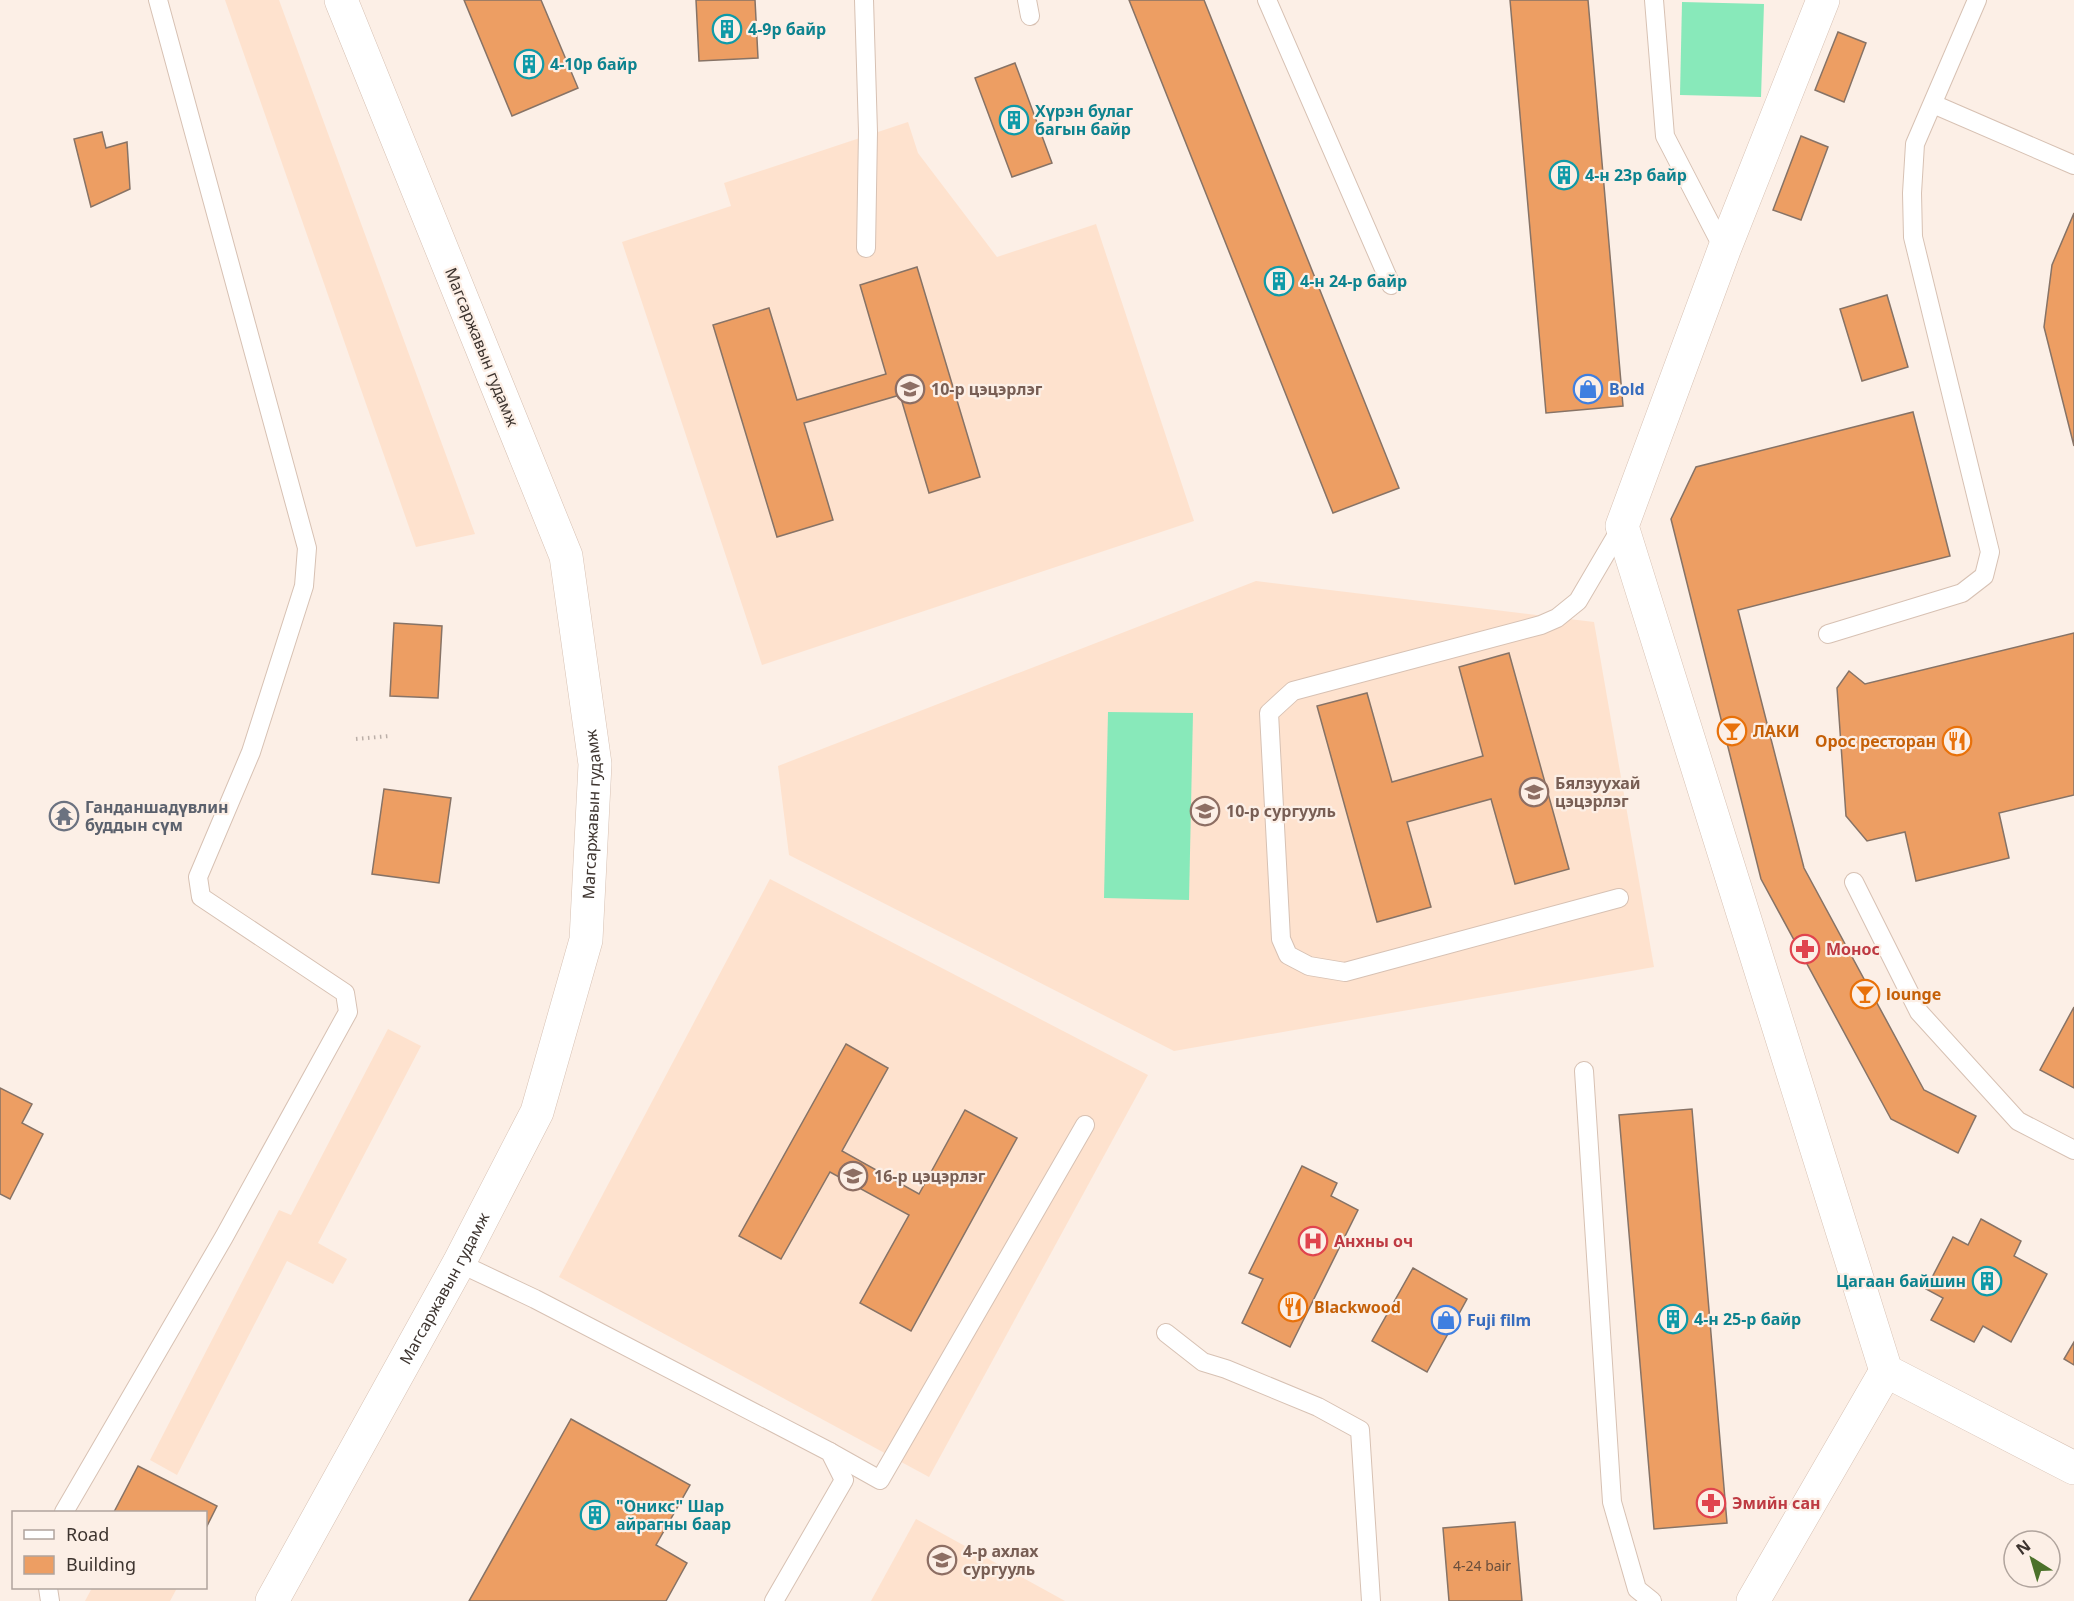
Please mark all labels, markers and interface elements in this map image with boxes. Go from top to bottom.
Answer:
building icon: 4-9р байр [711,13,743,45]
place label: 4-9р байр [748,18,826,40]
building icon: 4-10р байр [513,48,545,80]
place label: 4-10р байр [550,53,637,75]
place label: Хүрэн булаг багын байр [1035,100,1133,140]
building icon: Хүрэн булаг багын байр [998,104,1030,136]
building icon: 4-н 23р байр [1548,159,1580,191]
place label: 4-н 23р байр [1585,164,1687,186]
street label: Магсаржавын гудамж [440,264,524,431]
building icon: 4-н 24-р байр [1263,265,1295,297]
place label: 4-н 24-р байр [1300,270,1407,292]
school or university icon: 10-р цэцэрлэг [894,373,926,405]
shop icon: Bold [1572,373,1604,405]
place label: 10-р цэцэрлэг [931,378,1043,400]
place label: Bold [1609,378,1645,400]
bar icon: ЛАКИ [1716,715,1748,747]
place label: ЛАКИ [1753,720,1800,742]
restaurant icon: Орос ресторан [1941,725,1973,757]
street label: Магсаржавын гудамж [577,727,606,900]
place label: Орос ресторан [1815,730,1936,752]
place label: Бялзуухай цэцэрлэг [1555,772,1641,812]
school or university icon: Бялзуухай цэцэрлэг [1518,776,1550,808]
school or university icon: 10-р сургууль [1189,795,1221,827]
place label: Ганданшадүвлин буддын сүм [85,796,229,836]
temple icon: Ганданшадүвлин буддын сүм [48,800,80,832]
place label: 10-р сургууль [1226,800,1336,822]
pharmacy icon: Монос [1789,933,1821,965]
place label: Монос [1826,938,1880,960]
bar icon: lounge [1849,978,1881,1010]
place label: lounge [1886,983,1941,1005]
school or university icon: 16-р цэцэрлэг [837,1160,869,1192]
place label: 16-р цэцэрлэг [874,1165,986,1187]
street label: Магсаржавын гудамж [394,1208,495,1368]
hospital icon: Анхны оч [1297,1225,1329,1257]
place label: Анхны оч [1334,1230,1413,1252]
building icon: Цагаан байшин [1971,1265,2003,1297]
place label: Цагаан байшин [1836,1270,1966,1292]
restaurant icon: Blackwood [1277,1291,1309,1323]
place label: Blackwood [1314,1296,1401,1318]
building icon: 4-н 25-р байр [1657,1303,1689,1335]
shop icon: Fuji film [1430,1304,1462,1336]
place label: 4-н 25-р байр [1694,1308,1801,1330]
place label: Fuji film [1467,1309,1531,1331]
pharmacy icon: Эмийн сан [1695,1487,1727,1519]
place label: Эмийн сан [1732,1492,1821,1514]
place label: "Оникс" Шар айрагны баар [616,1495,731,1535]
building icon: "Оникс" Шар айрагны баар [579,1499,611,1531]
legend [12,1511,207,1589]
text: Road [66,1522,109,1546]
north arrow [2002,1529,2062,1589]
text: N [2011,1534,2035,1560]
place label: 4-р ахлах сургууль [963,1540,1039,1580]
school or university icon: 4-р ахлах сургууль [926,1544,958,1576]
text: Building [66,1552,136,1576]
house number: 4-24 bair [1453,1556,1511,1575]

